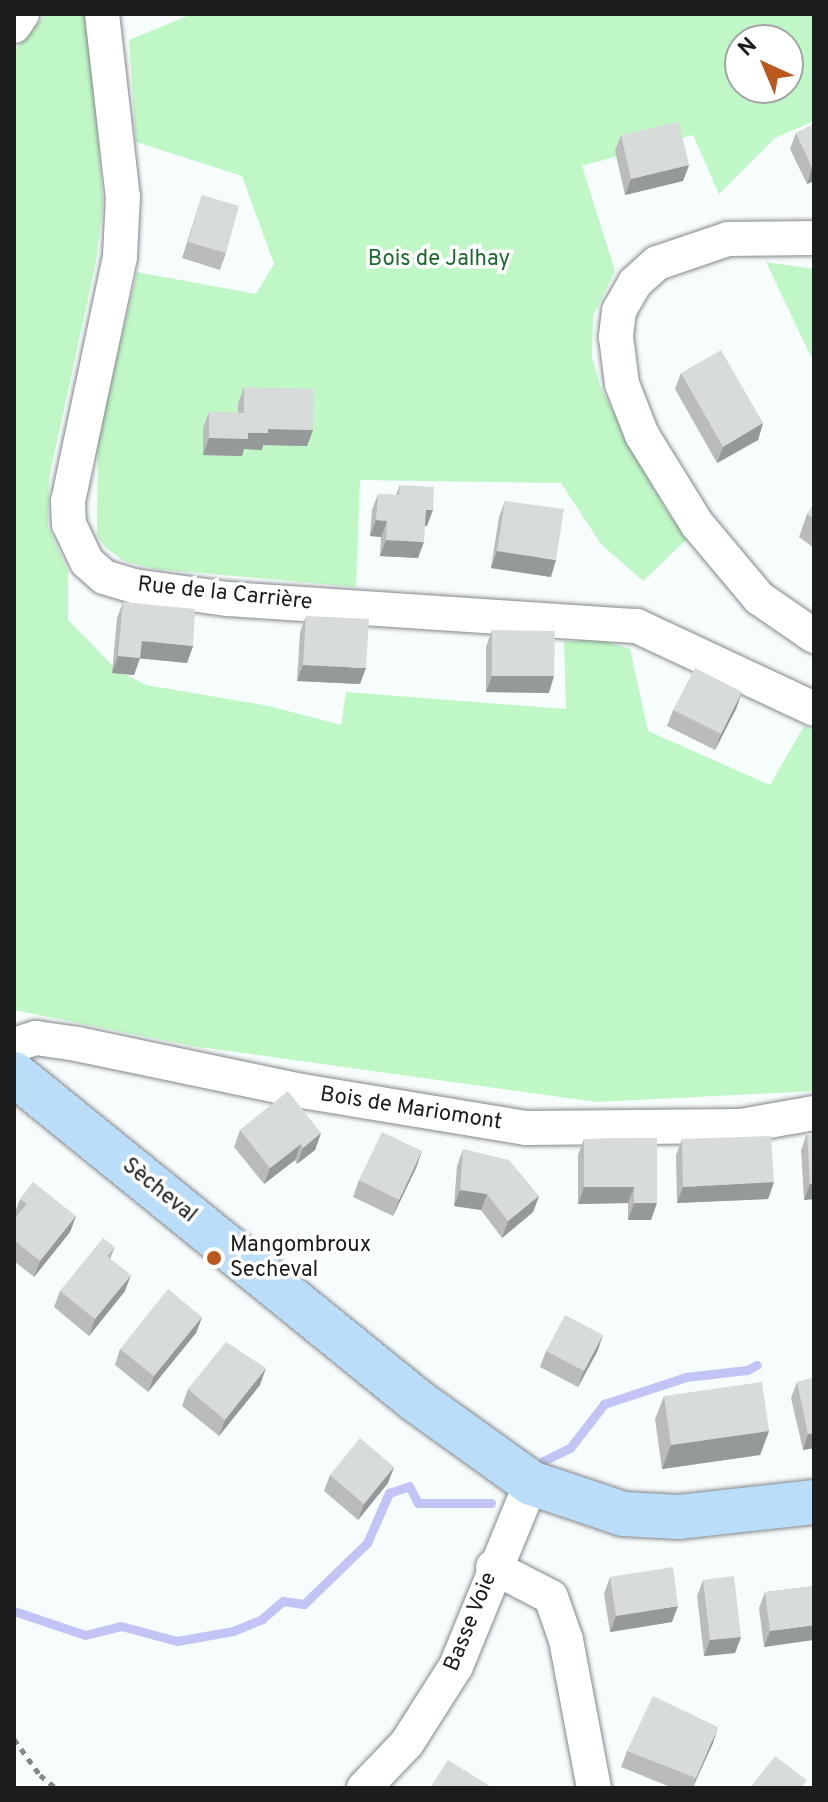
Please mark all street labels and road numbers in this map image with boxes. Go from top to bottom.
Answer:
street label: Rue de la Carrière [136,572,314,616]
street label: Bois de Mariomont [318,1082,504,1136]
street label: Sècheval [116,1153,202,1229]
street label: Basse Voie [439,1568,503,1676]

